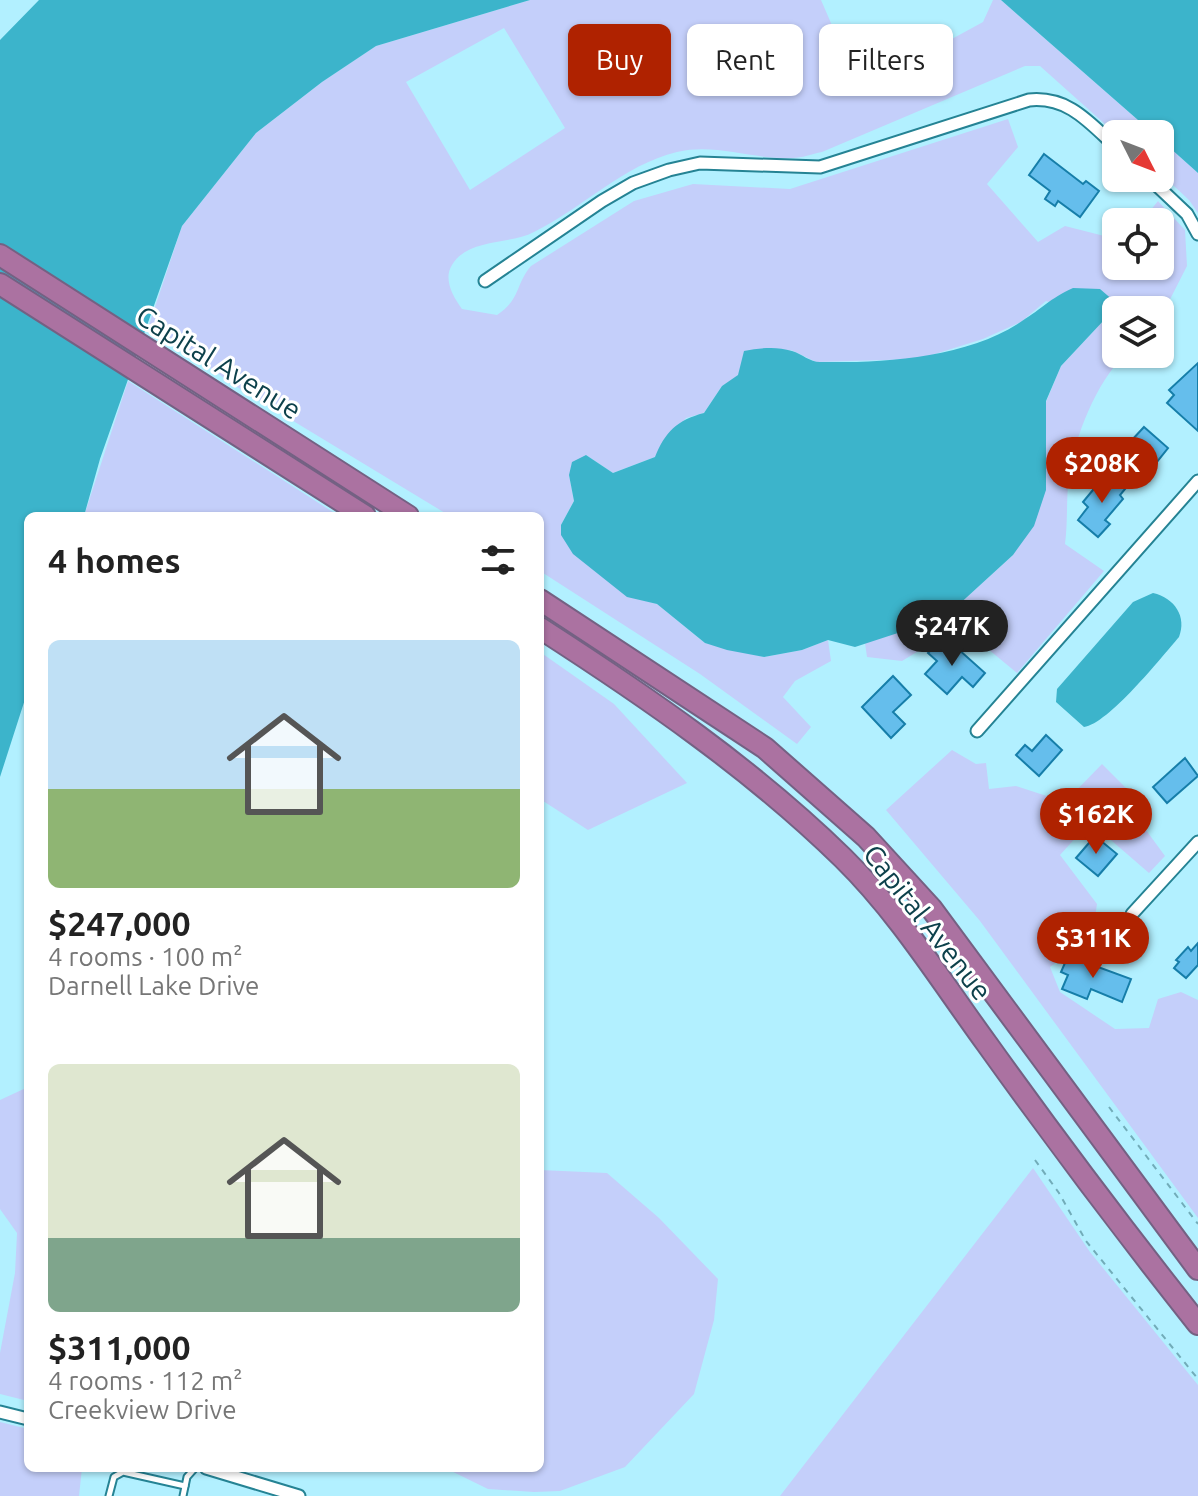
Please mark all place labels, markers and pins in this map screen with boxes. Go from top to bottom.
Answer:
pin: $208K [1046,437,1158,505]
pin: $247K [896,600,1008,668]
pin: $162K [1040,788,1152,856]
pin: $311K [1037,912,1149,980]

